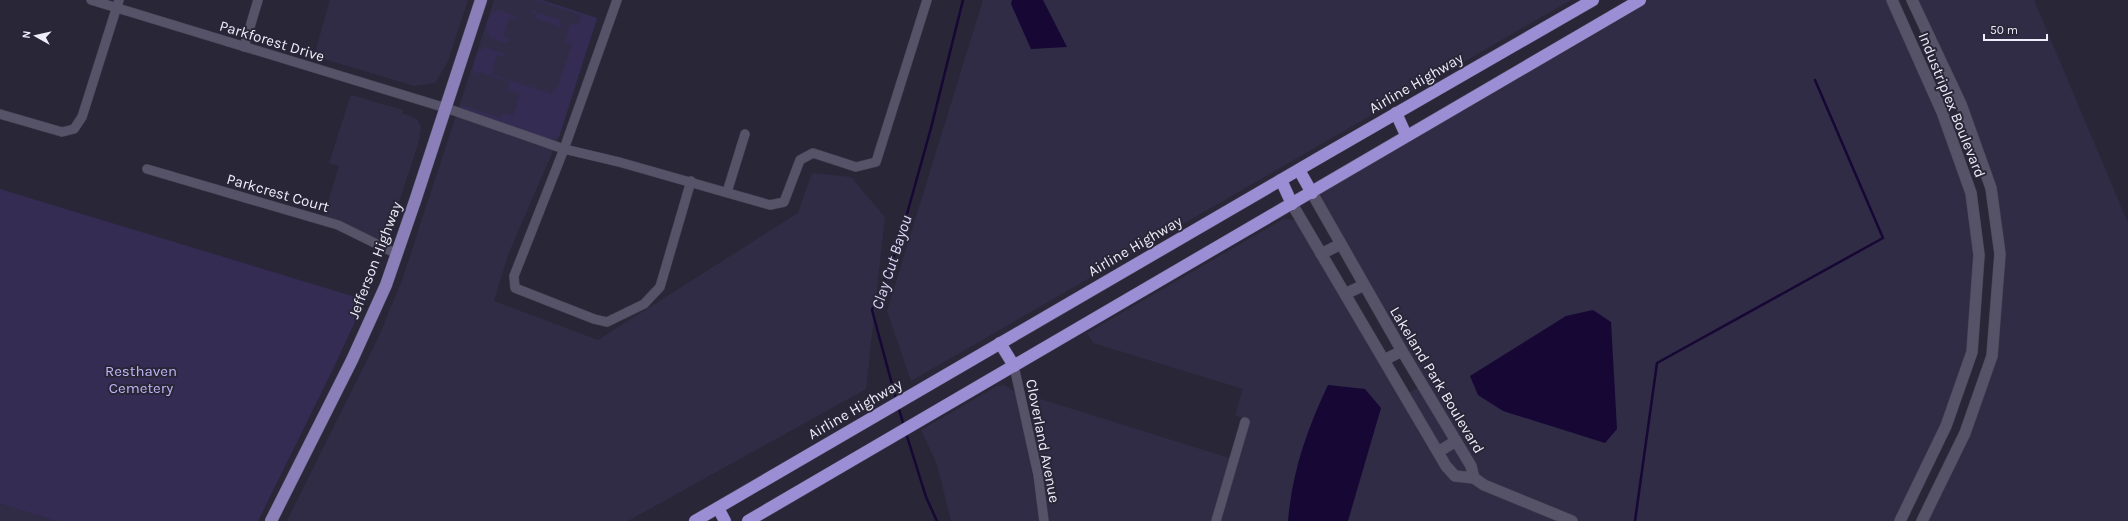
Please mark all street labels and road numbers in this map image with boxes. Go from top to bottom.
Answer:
street label: Parkforest Drive [217,16,327,66]
street label: Industriplex Boulevard [1915,30,1989,180]
street label: Airline Highway [1366,49,1466,117]
street label: Parkcrest Court [225,170,332,216]
street label: Jefferson Highway [344,199,406,321]
street label: Airline Highway [1085,212,1185,280]
street label: Lakeland Park Boulevard [1386,303,1488,457]
street label: Airline Highway [805,375,905,443]
street label: Cloverland Avenue [1022,378,1064,504]

